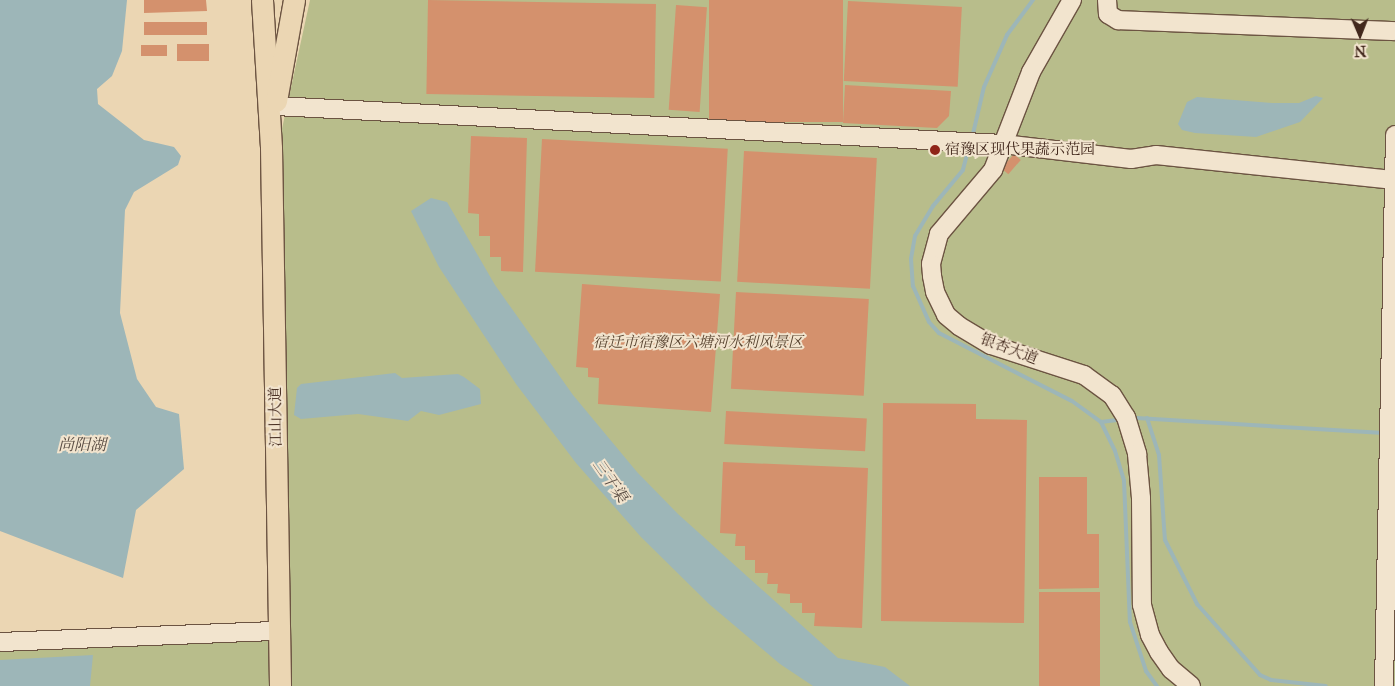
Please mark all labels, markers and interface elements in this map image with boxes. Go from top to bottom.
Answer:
north arrow [1335,10,1385,60]
text: N [1354,42,1366,59]
place label: 宿豫区现代果蔬示范园 [945,141,1095,159]
marker: 宿豫区现代果蔬示范园 [929,144,941,156]
street label: 银杏大道 [978,330,1040,368]
park label: 宿迁市宿豫区六塘河水利风景区 [593,334,803,352]
street label: 江山大道 [266,387,286,447]
water label: 尚阳湖 [58,435,106,455]
water label: 三干渠 [588,456,632,506]

